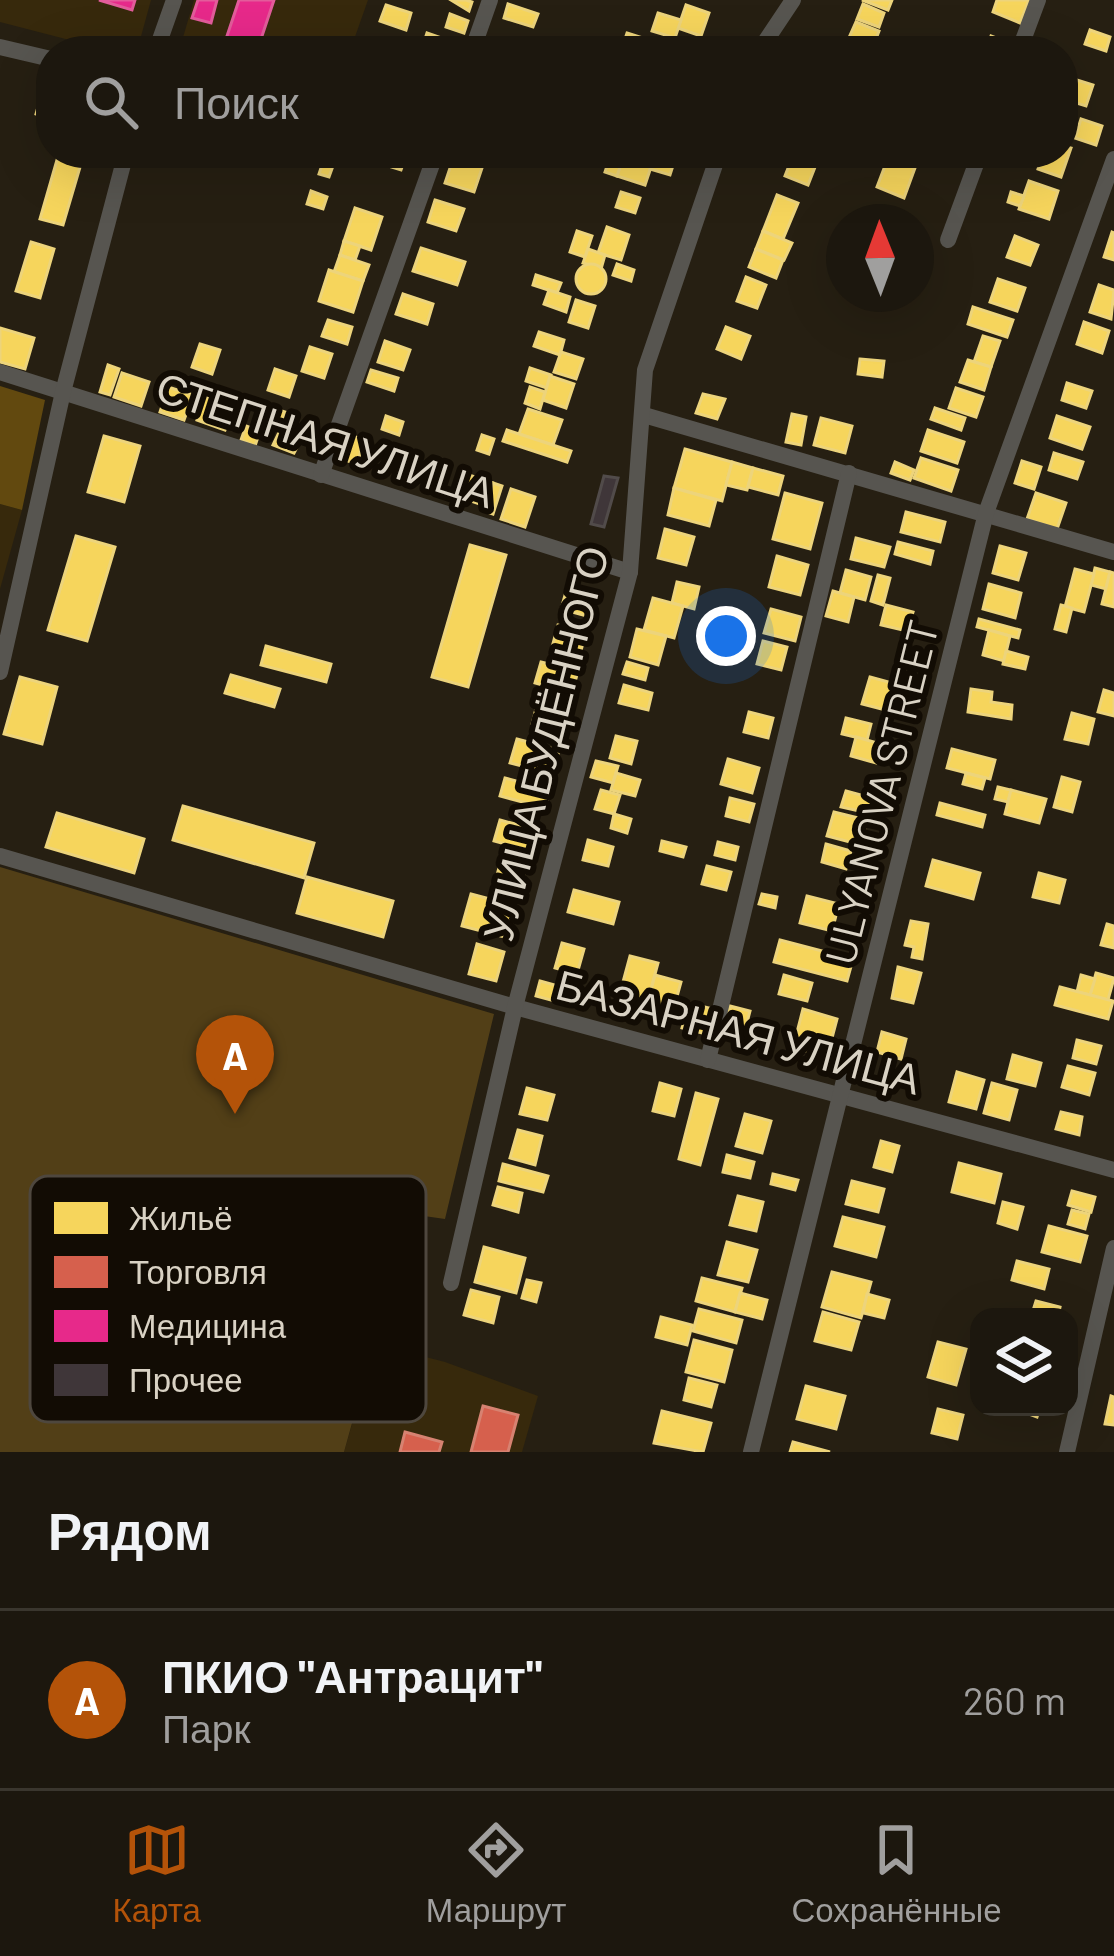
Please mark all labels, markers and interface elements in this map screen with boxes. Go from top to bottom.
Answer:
search box [36,36,1078,168]
icon: search [78,69,144,135]
text: Поиск [174,74,299,128]
north arrow [826,204,934,312]
street label: СТЕПНАЯ УЛИЦА [151,360,501,517]
street label: УЛИЦА БУДЁННОГО [471,541,618,946]
your location [696,606,756,666]
street label: ULYANOVA STREET [813,615,947,969]
street label: БАЗАРНАЯ УЛИЦА [551,957,926,1104]
pin: A [196,1015,274,1114]
legend [30,1176,426,1422]
text: Жильё [129,1197,233,1237]
text: Торговля [129,1251,267,1291]
text: Медицина [129,1305,287,1345]
map controls [970,1308,1078,1416]
button: layers [970,1308,1078,1416]
text: Прочее [129,1359,243,1399]
text: Рядом [48,1499,212,1560]
text: ПКИО "Антрацит" [162,1648,542,1702]
text: A [74,1676,100,1723]
text: 260 m [963,1676,1066,1723]
text: Парк [162,1704,250,1751]
tab: Карта [112,1817,201,1930]
tab: Маршрут [426,1817,566,1930]
tab: Сохранённые [791,1817,1002,1930]

